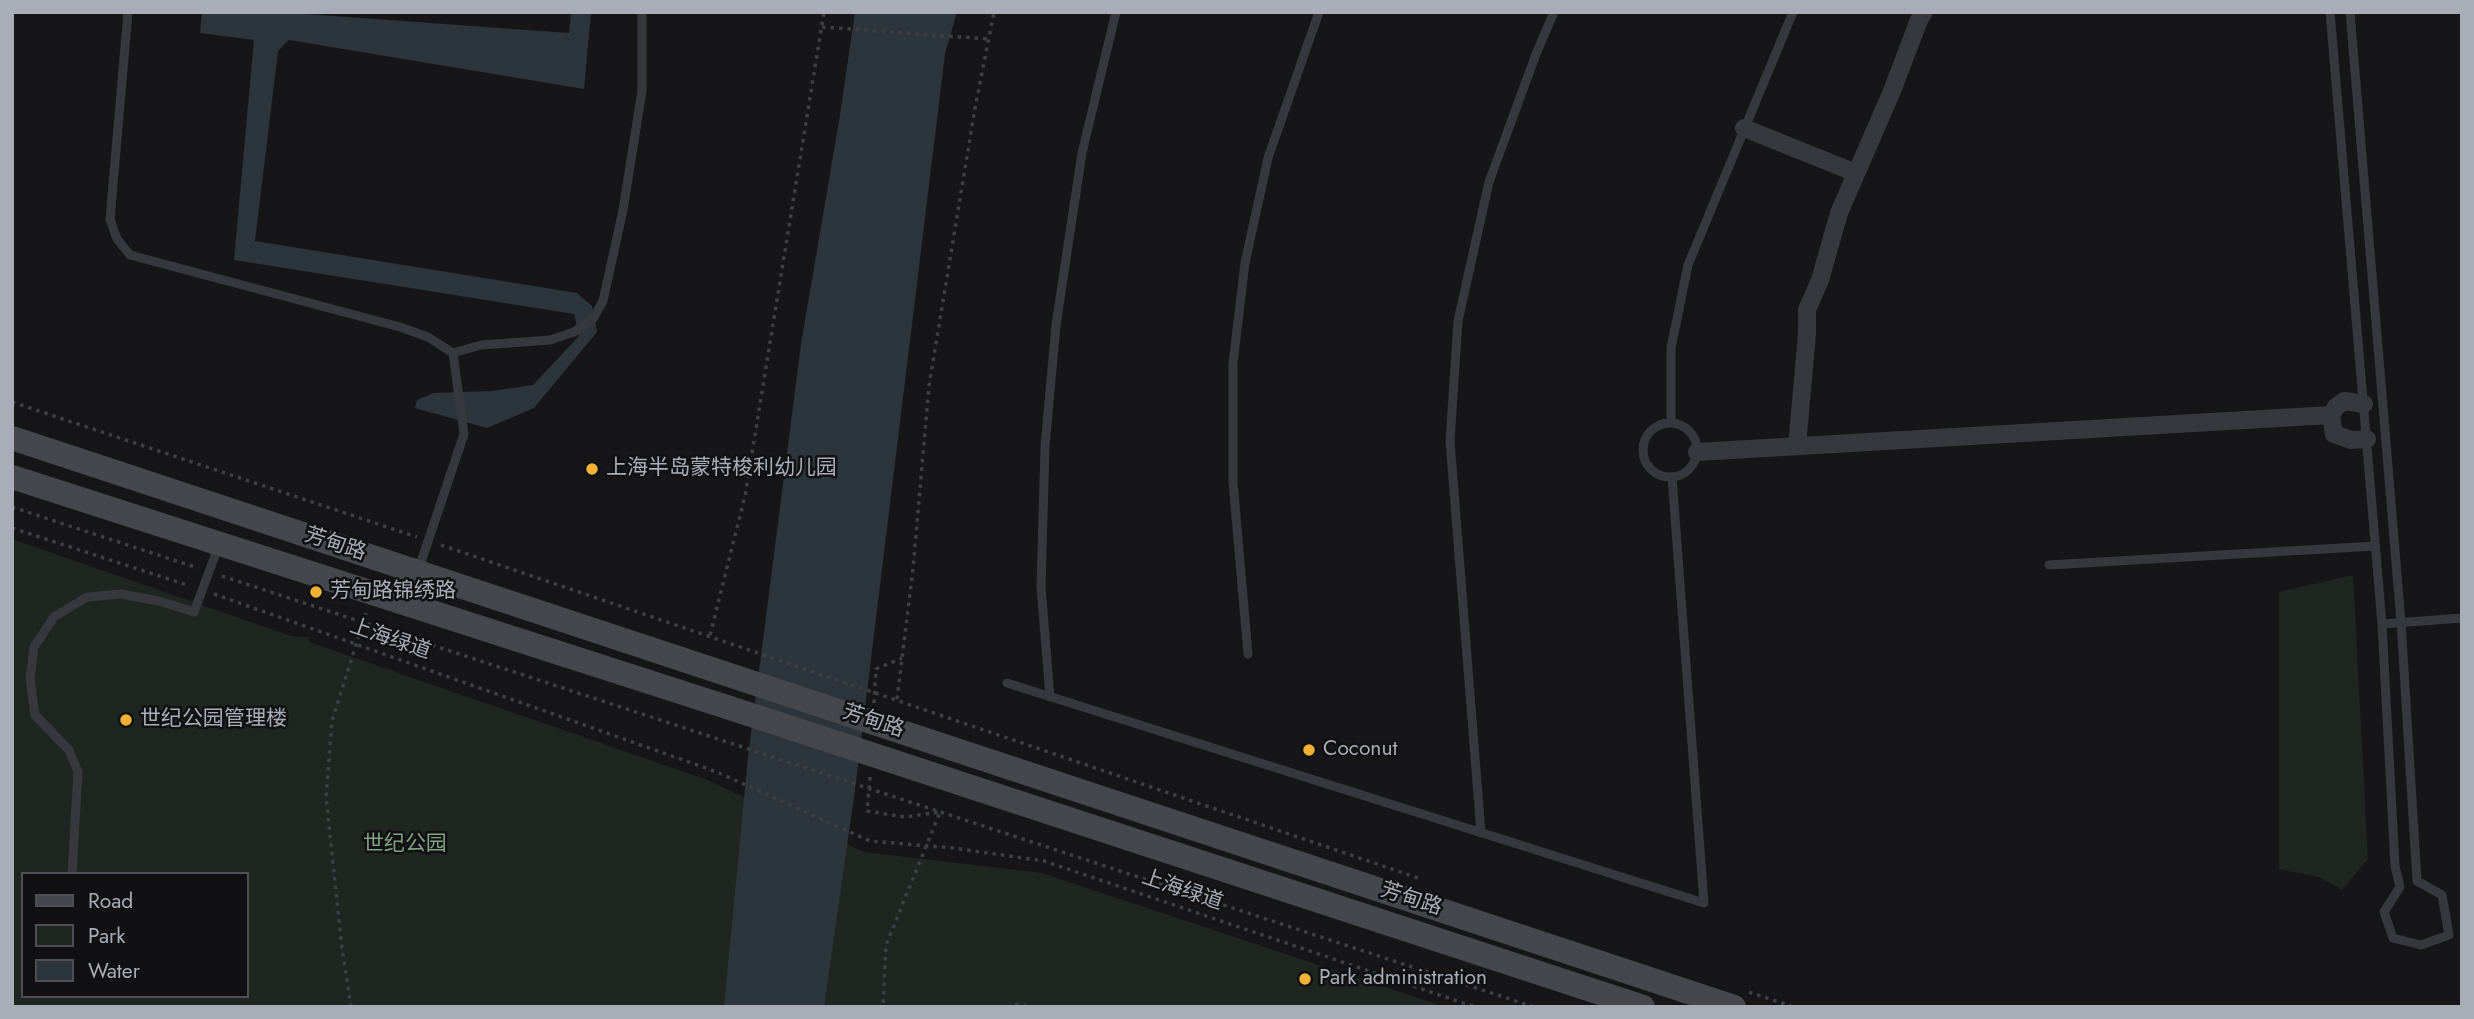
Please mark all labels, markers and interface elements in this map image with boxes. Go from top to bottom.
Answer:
place label: 上海半岛蒙特梭利幼儿园 [606,456,837,482]
marker: 上海半岛蒙特梭利幼儿园 [584,461,600,477]
street label: 芳甸路 [301,523,369,567]
place label: 芳甸路锦绣路 [330,579,456,605]
marker: 芳甸路锦绣路 [308,584,324,600]
street label: 上海绿道 [346,614,434,666]
street label: 芳甸路 [839,700,907,744]
place label: 世纪公园管理楼 [140,707,287,733]
marker: 世纪公园管理楼 [118,712,134,728]
place label: Coconut [1323,737,1397,763]
marker: Coconut [1301,742,1317,758]
park label: 世纪公园 [363,832,447,858]
street label: 上海绿道 [1138,865,1226,917]
legend [21,872,248,998]
street label: 芳甸路 [1377,878,1445,922]
text: Road [88,886,133,916]
text: Park [88,921,125,951]
text: Water [88,956,140,986]
place label: Park administration [1319,966,1487,992]
marker: Park administration [1297,971,1313,987]

